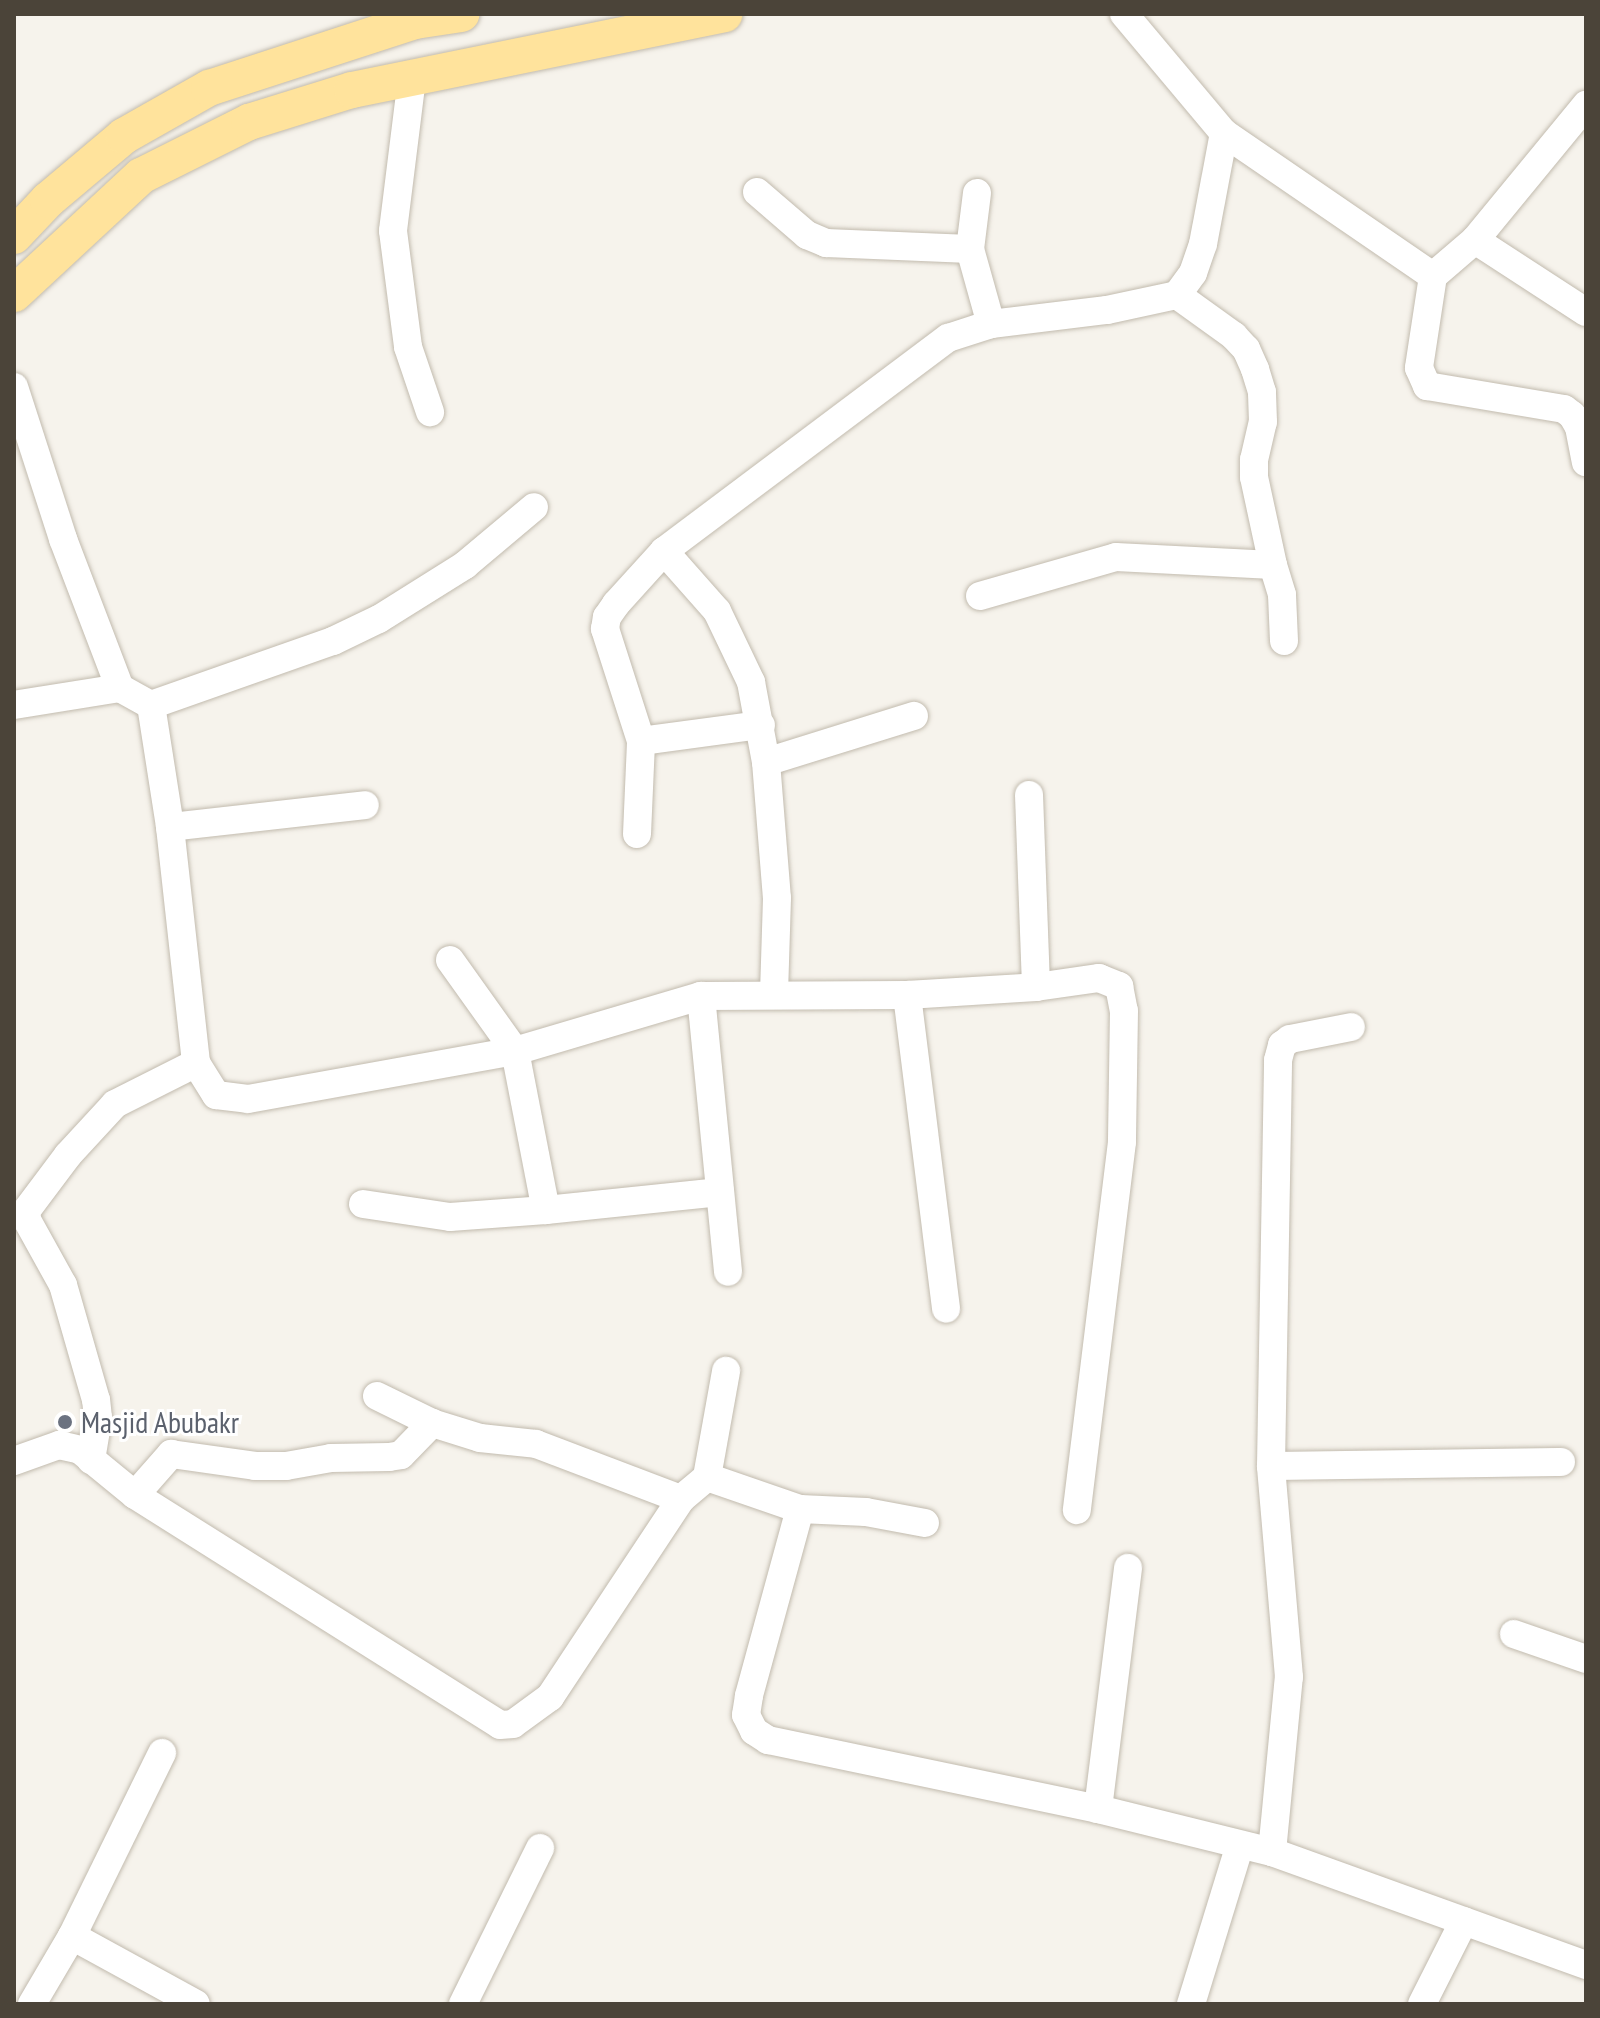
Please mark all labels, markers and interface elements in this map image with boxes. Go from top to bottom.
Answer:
place label: Masjid Abubakr [81,1404,240,1440]
marker: Masjid Abubakr [56,1413,74,1431]

